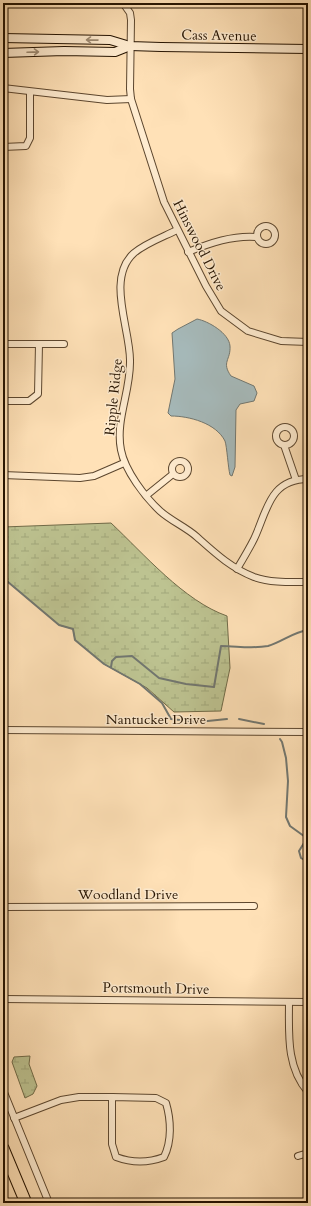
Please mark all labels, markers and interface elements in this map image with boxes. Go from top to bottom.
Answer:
street label: Cass Avenue [181,25,257,46]
one-way arrow [86,36,99,43]
one-way arrow [26,48,39,56]
street label: Hinswood Drive [168,196,231,294]
street label: Ripple Ridge [100,358,127,437]
street label: Nantucket Drive [106,710,206,729]
street label: Woodland Drive [77,885,178,904]
street label: Portsmouth Drive [102,978,210,999]

